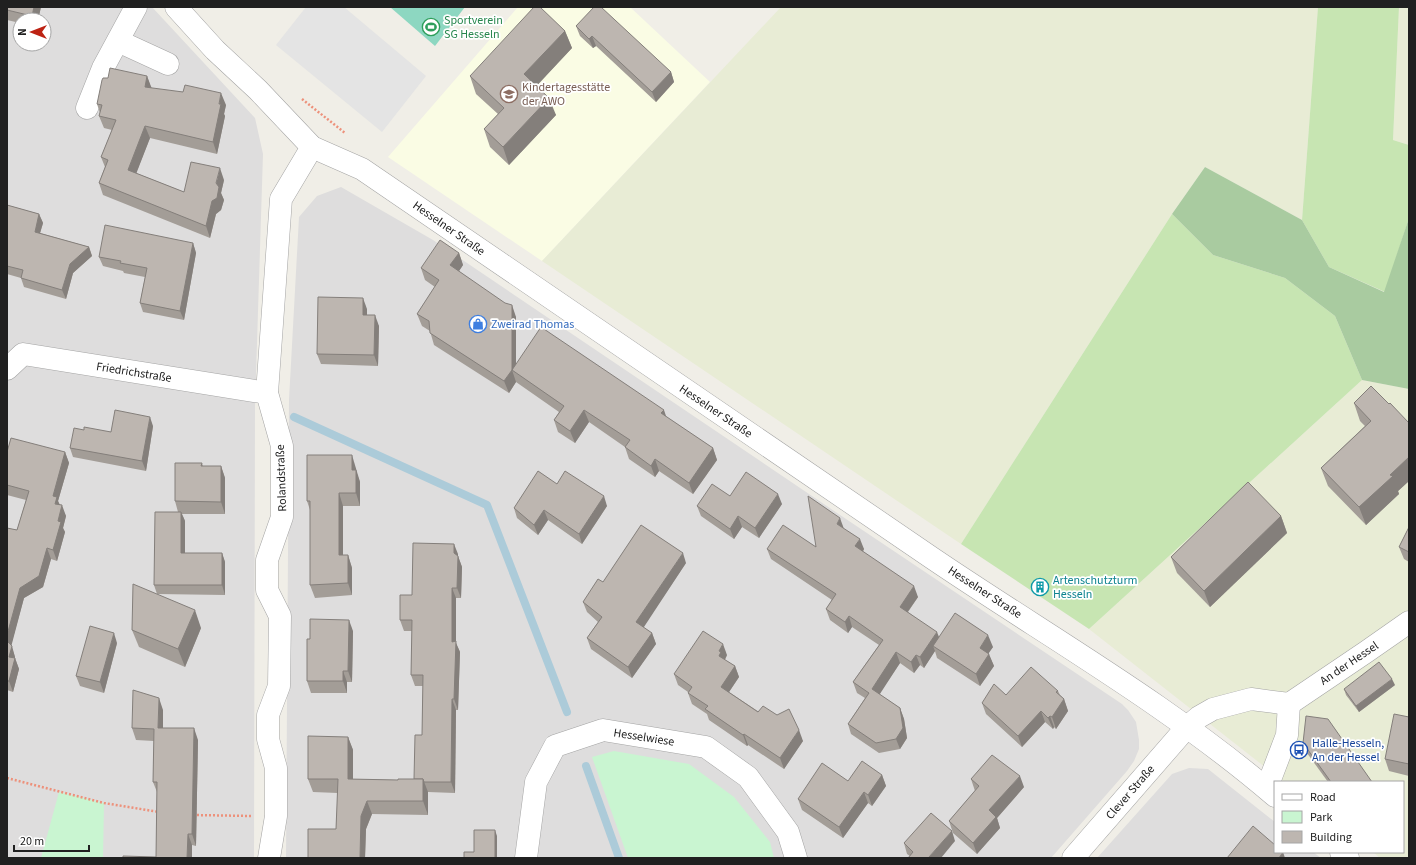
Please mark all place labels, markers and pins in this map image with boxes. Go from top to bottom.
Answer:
place label: Sportverein SG Hesseln [444,12,503,43]
sports icon: Sportverein SG Hesseln [421,17,441,37]
place label: Kindertagesstätte der AWO [522,79,610,110]
school or university icon: Kindertagesstätte der AWO [499,84,519,104]
shop icon: Zweirad Thomas [468,314,488,334]
place label: Zweirad Thomas [491,316,574,333]
place label: Artenschutzturm Hesseln [1053,572,1138,603]
building icon: Artenschutzturm Hesseln [1030,577,1050,597]
place label: Halle-Hesseln, An der Hessel [1312,735,1384,766]
bus stop icon: Halle-Hesseln, An der Hessel [1289,740,1309,760]

